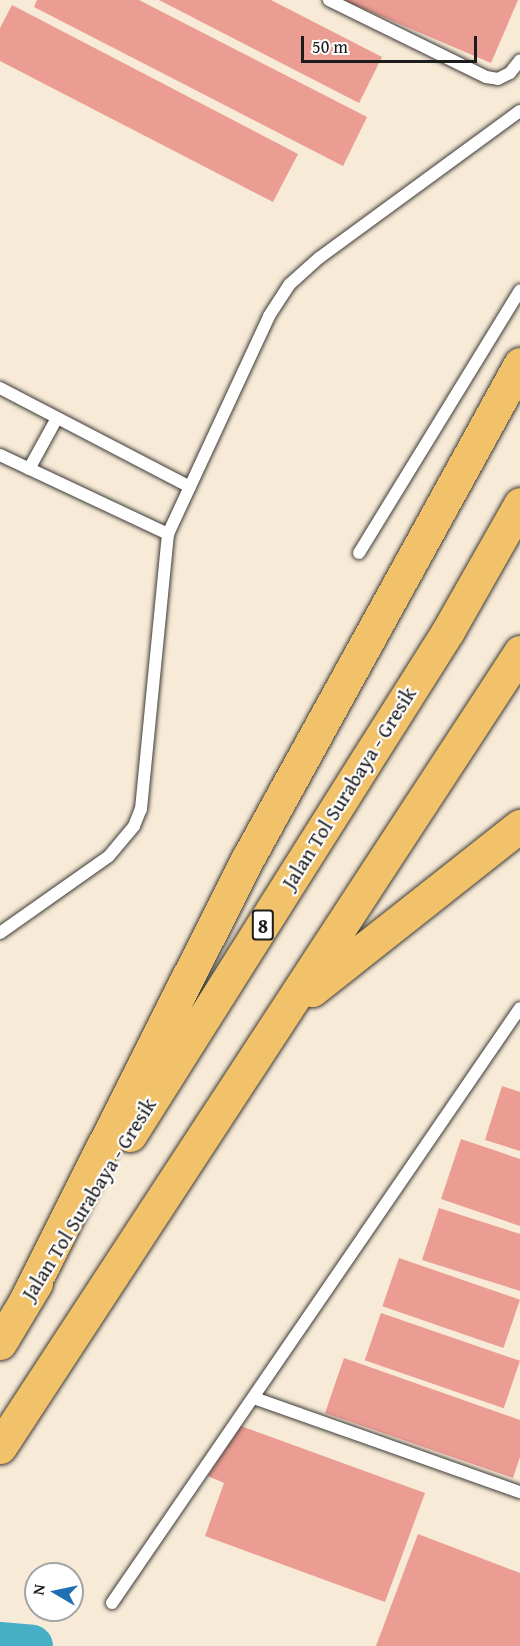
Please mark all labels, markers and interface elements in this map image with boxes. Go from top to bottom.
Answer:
scale bar [304,24,480,62]
text: 50 m [312,33,348,60]
street label: Jalan Tol Surabaya - Gresik [276,682,422,894]
road number: 8 [251,908,275,942]
street label: Jalan Tol Surabaya - Gresik [16,1093,162,1305]
north arrow [24,1562,84,1622]
text: N [26,1582,51,1597]

